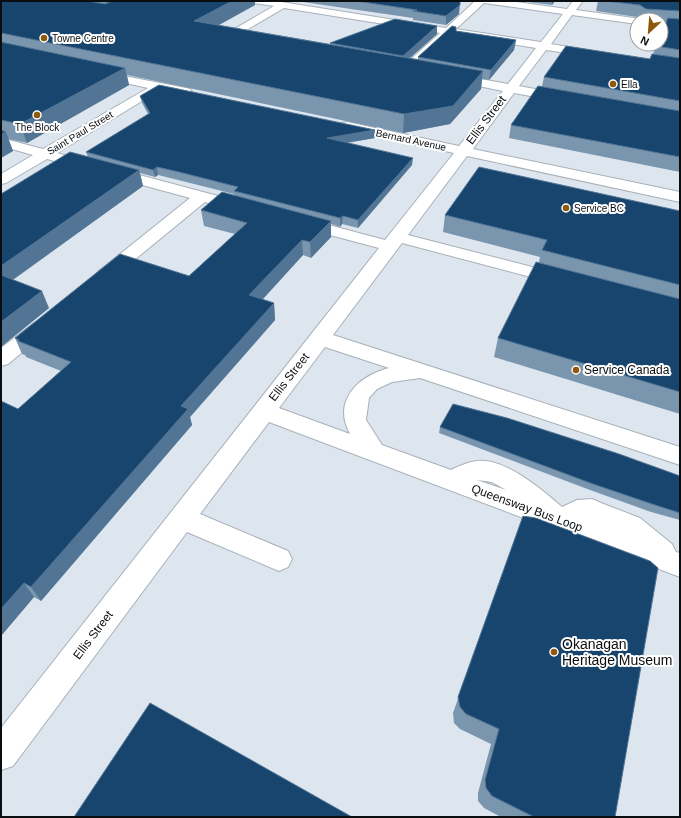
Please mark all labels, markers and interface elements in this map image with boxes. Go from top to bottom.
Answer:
north arrow [629,12,669,52]
marker: Towne Centre [39,33,49,43]
place label: Towne Centre [52,33,114,44]
text: N [638,34,651,48]
marker: Ella [608,79,618,89]
place label: Ella [621,79,638,90]
street label: Ellis Street [463,92,509,147]
street label: Saint Paul Street [45,109,115,157]
marker: The Block [32,110,42,120]
place label: The Block [15,122,60,133]
street label: Bernard Avenue [375,127,448,153]
marker: Service BC [561,203,571,213]
place label: Service BC [574,203,624,214]
street label: Ellis Street [266,350,313,404]
place label: Service Canada [584,363,670,377]
marker: Service Canada [571,365,581,375]
street label: Queensway Bus Loop [469,481,585,535]
street label: Ellis Street [70,607,116,662]
place label: Okanagan Heritage Museum [562,636,673,668]
marker: Okanagan Heritage Museum [549,647,559,657]

